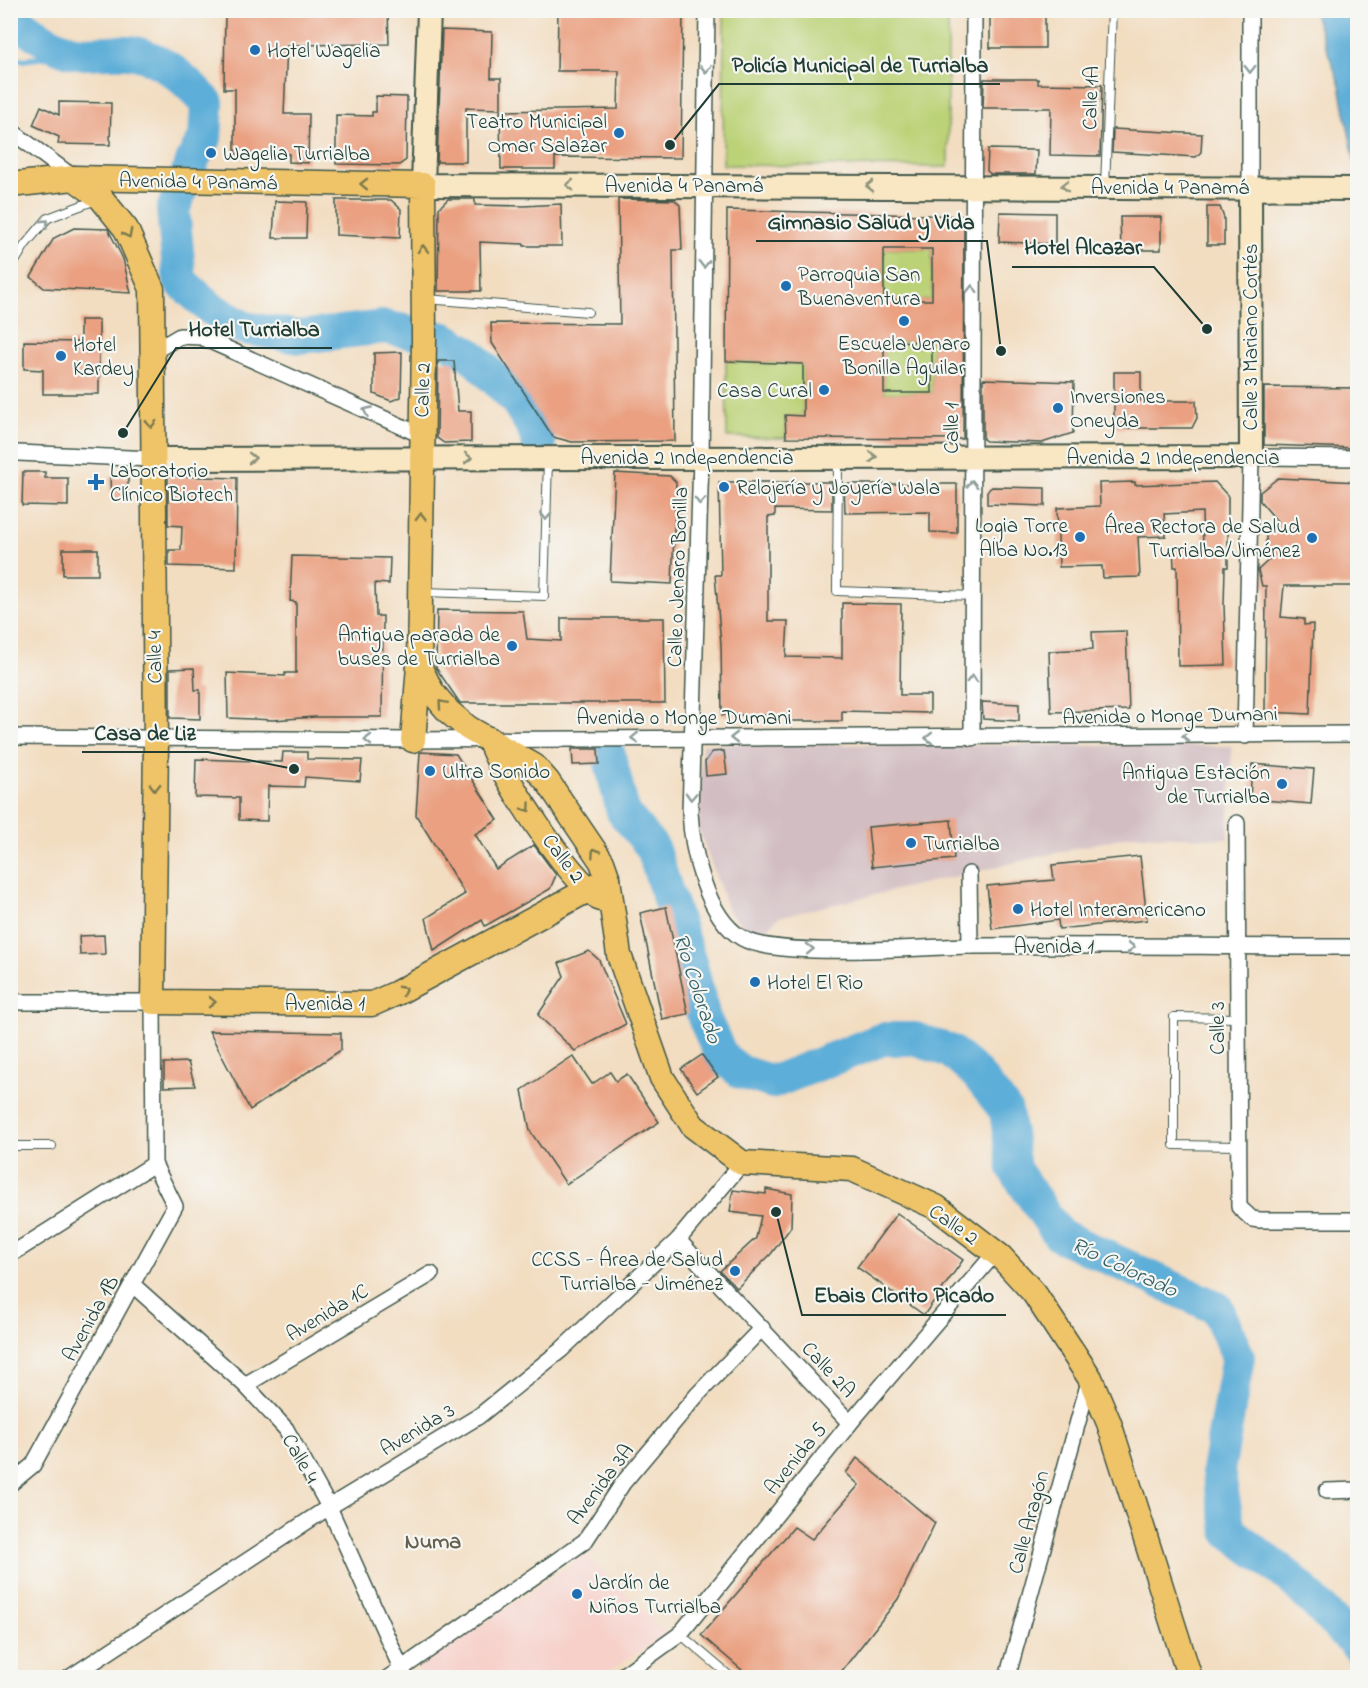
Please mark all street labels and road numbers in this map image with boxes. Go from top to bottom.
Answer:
street label: Calle 1A [1076,65,1108,131]
street label: Avenida 4 Panamá [119,167,278,199]
street label: Avenida 4 Panamá [605,172,764,202]
street label: Avenida 4 Panamá [1091,174,1250,204]
street label: Calle 3 Mariano Cortés [1237,244,1267,430]
street label: Calle 2 [408,362,440,418]
street label: Calle 1 [938,402,968,454]
street label: Avenida 2 Independencia [581,444,793,474]
street label: Avenida 2 Independencia [1067,444,1279,474]
street label: Calle 0 Jenaro Bonilla [661,486,697,668]
street label: Calle 4 [141,630,171,684]
street label: Avenida 0 Monge Dumani [1062,700,1278,736]
street label: Avenida 0 Monge Dumani [576,704,792,736]
street label: Calle 2 [534,828,591,890]
street label: Avenida 1 [1014,933,1094,963]
street label: Avenida 1 [285,990,365,1020]
street label: Calle 3 [1204,1001,1234,1055]
street label: Calle 2 [922,1198,984,1254]
street label: Avenida 1B [56,1270,128,1368]
street label: Avenida 1C [281,1277,375,1350]
street label: Calle 2A [793,1335,862,1405]
street label: Avenida 3 [375,1397,461,1465]
street label: Avenida 5 [758,1417,835,1502]
street label: Calle 4 [273,1428,326,1490]
street label: Avenida 3A [561,1438,642,1532]
street label: Calle Aragón [1002,1467,1060,1578]

